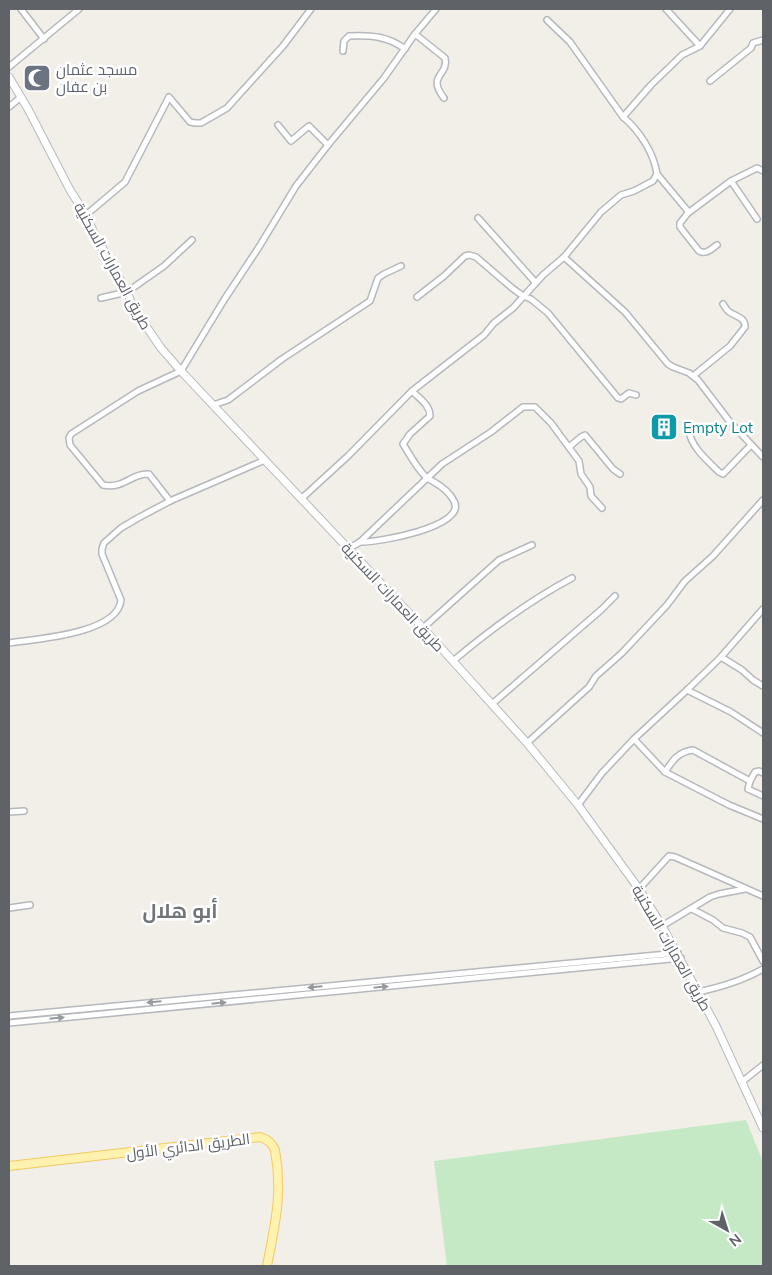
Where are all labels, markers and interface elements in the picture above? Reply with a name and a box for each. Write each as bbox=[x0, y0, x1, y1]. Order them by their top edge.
place label: مسجد عثمان بن عفان bbox=[56, 60, 137, 97]
mosque icon: مسجد عثمان بن عفان bbox=[22, 63, 52, 93]
street label: طريق العمارات السكنية bbox=[69, 199, 156, 333]
building icon: Empty Lot bbox=[649, 412, 679, 442]
place label: Empty Lot bbox=[683, 418, 753, 437]
street label: طريق العمارات السكنية bbox=[337, 538, 449, 656]
street label: طريق العمارات السكنية bbox=[627, 881, 716, 1015]
district label: أبو هلال bbox=[143, 897, 217, 923]
one-way arrow bbox=[307, 983, 323, 991]
one-way arrow bbox=[373, 983, 389, 991]
one-way arrow bbox=[145, 998, 161, 1006]
one-way arrow bbox=[211, 998, 227, 1006]
one-way arrow bbox=[50, 1014, 66, 1022]
street label: الطريق الدائري الأول bbox=[125, 1129, 251, 1166]
north arrow bbox=[702, 1205, 752, 1255]
text: N bbox=[725, 1230, 745, 1250]

